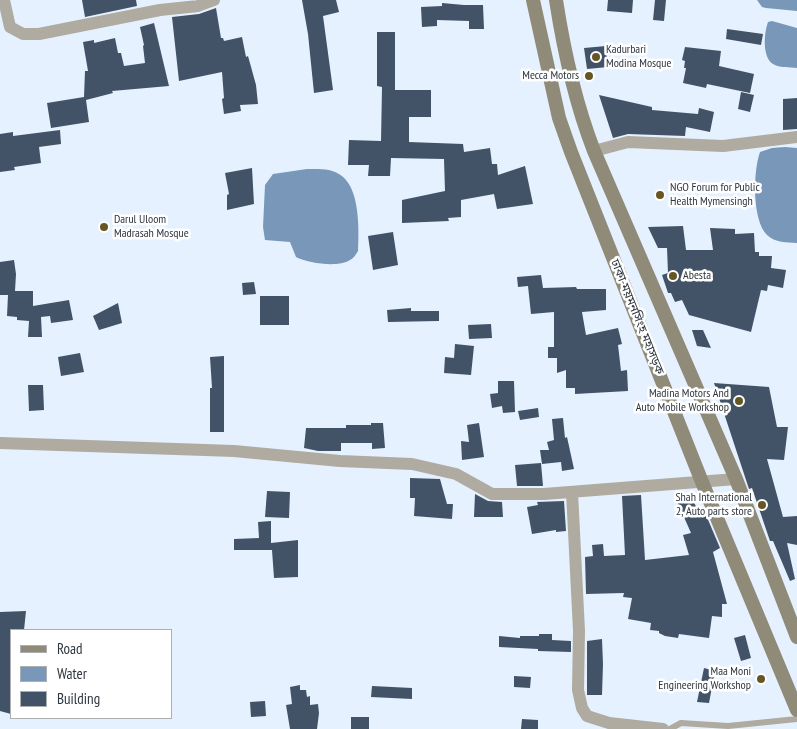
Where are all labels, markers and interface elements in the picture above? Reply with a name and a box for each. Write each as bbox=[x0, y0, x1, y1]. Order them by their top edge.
place label: Kadurbari Modina Mosque bbox=[606, 43, 671, 71]
marker: Kadurbari Modina Mosque bbox=[590, 51, 602, 63]
place label: Mecca Motors bbox=[522, 69, 579, 83]
marker: Mecca Motors bbox=[583, 70, 595, 82]
place label: NGO Forum for Public Health Mymensingh bbox=[670, 181, 760, 209]
marker: NGO Forum for Public Health Mymensingh bbox=[654, 189, 666, 201]
place label: Darul Uloom Madrasah Mosque bbox=[114, 213, 189, 241]
marker: Darul Uloom Madrasah Mosque bbox=[98, 221, 110, 233]
street label: ঢাকা-ময়মনসিংহ মহাসড়ক bbox=[607, 257, 667, 377]
place label: Abesta bbox=[683, 269, 711, 283]
marker: Abesta bbox=[667, 270, 679, 282]
place label: Madina Motors And Auto Mobile Workshop bbox=[636, 387, 729, 415]
marker: Madina Motors And Auto Mobile Workshop bbox=[733, 395, 745, 407]
place label: Shah International 2, Auto parts store bbox=[675, 491, 752, 519]
marker: Shah International 2, Auto parts store bbox=[756, 499, 768, 511]
legend bbox=[10, 629, 172, 719]
text: Road bbox=[57, 639, 83, 658]
text: Water bbox=[57, 664, 87, 683]
place label: Maa Moni Engineering Workshop bbox=[658, 665, 751, 693]
marker: Maa Moni Engineering Workshop bbox=[755, 673, 767, 685]
text: Building bbox=[57, 689, 100, 708]

